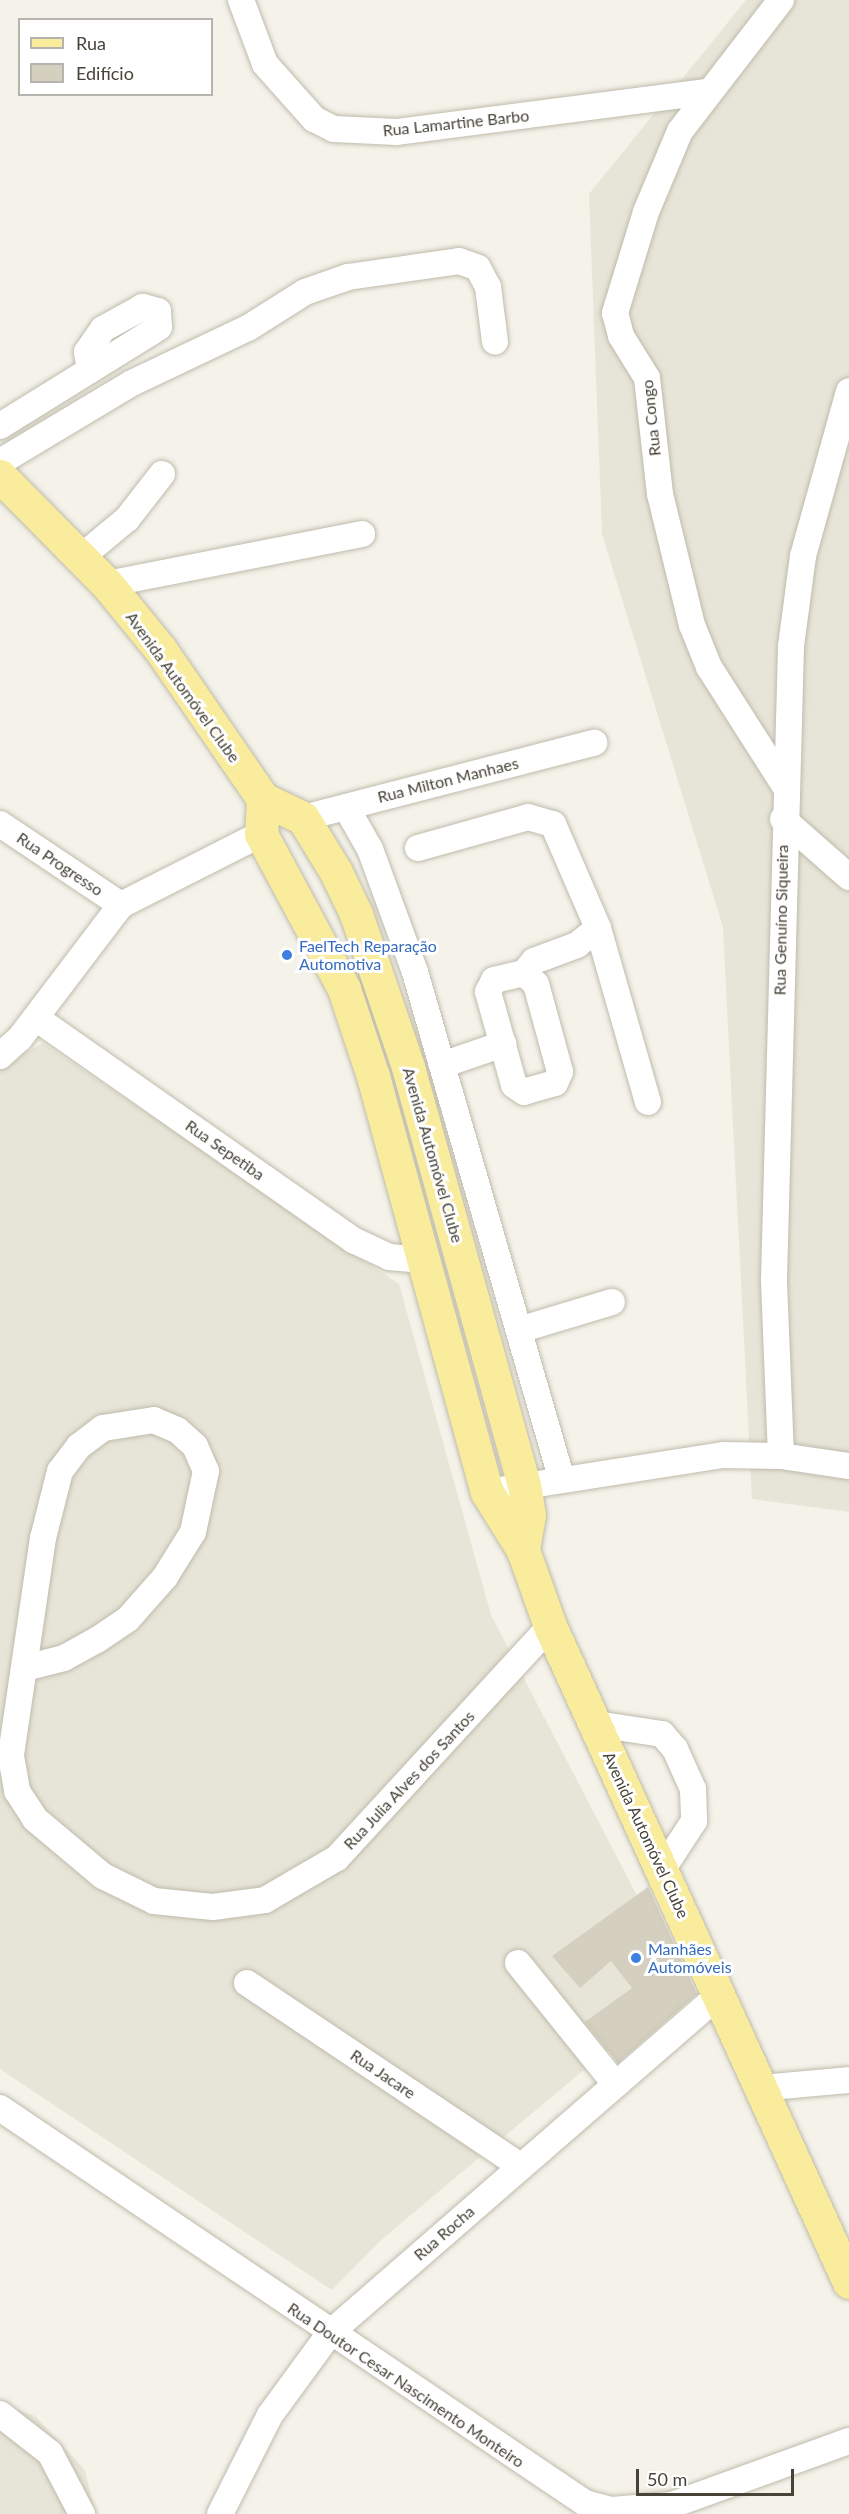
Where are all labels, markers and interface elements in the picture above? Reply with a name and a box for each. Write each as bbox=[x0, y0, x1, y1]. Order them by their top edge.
legend bbox=[18, 18, 213, 96]
text: Rua bbox=[76, 32, 106, 54]
text: Edifício bbox=[76, 62, 134, 84]
street label: Rua Lamartine Barbo bbox=[382, 106, 530, 140]
street label: Rua Congo bbox=[637, 379, 665, 457]
street label: Avenida Automóvel Clube bbox=[122, 608, 244, 766]
street label: Rua Milton Manhaes bbox=[376, 753, 520, 807]
street label: Rua Progresso bbox=[13, 828, 107, 900]
street label: Rua Genuíno Siqueira bbox=[770, 844, 792, 996]
place label: FaelTech Reparação Automotiva bbox=[299, 936, 437, 974]
marker: FaelTech Reparação Automotiva bbox=[280, 948, 294, 962]
street label: Avenida Automóvel Clube bbox=[399, 1065, 467, 1245]
street label: Rua Sepetiba bbox=[182, 1116, 268, 1184]
street label: Rua Julia Alves dos Santos bbox=[339, 1706, 479, 1854]
street label: Avenida Automóvel Clube bbox=[599, 1749, 693, 1921]
place label: Manhães Automóveis bbox=[648, 1939, 732, 1977]
marker: Manhães Automóveis bbox=[629, 1951, 643, 1965]
street label: Rua Jacare bbox=[347, 2045, 419, 2103]
street label: Rua Rocha bbox=[410, 2202, 478, 2264]
street label: Rua Doutor Cesar Nascimento Monteiro bbox=[284, 2298, 528, 2472]
scale bar bbox=[639, 2457, 796, 2495]
text: 50 m bbox=[647, 2468, 687, 2490]

